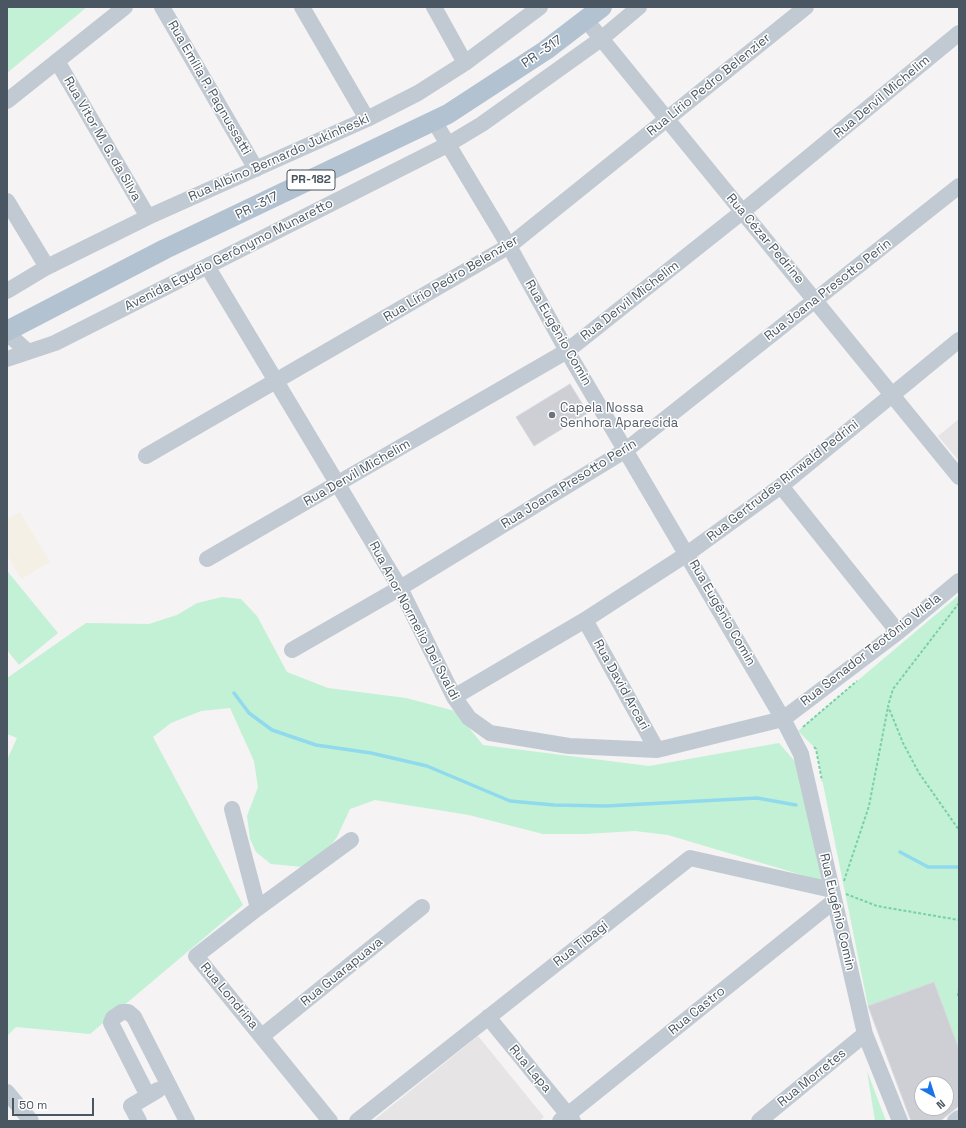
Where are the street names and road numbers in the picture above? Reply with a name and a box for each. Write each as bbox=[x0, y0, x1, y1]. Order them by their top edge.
street label: Rua Emília P. Pagnussatti bbox=[164, 18, 254, 158]
street label: Rua Lírio Pedro Belenzier bbox=[644, 30, 774, 140]
street label: PR -317 bbox=[519, 33, 565, 71]
street label: Rua Dervil Michelim bbox=[831, 52, 933, 142]
street label: Rua Vitor M. G. da Silva bbox=[60, 74, 144, 204]
street label: Rua Albino Bernardo Jukinheski bbox=[186, 111, 372, 205]
road number: PR-182 bbox=[287, 170, 335, 190]
street label: PR -317 bbox=[233, 189, 281, 223]
street label: Rua Cézar Pedrine bbox=[723, 191, 807, 287]
street label: Avenida Egydio Gerônymo Munaretto bbox=[122, 195, 336, 315]
street label: Rua Lírio Pedro Belenzier bbox=[381, 233, 521, 325]
street label: Rua Joana Presotto Perin bbox=[761, 236, 895, 344]
street label: Rua Dervil Michelim bbox=[578, 258, 682, 344]
street label: Rua Eugênio Comin bbox=[521, 277, 595, 389]
street label: Rua Gertrudes Rinwald Pedrini bbox=[704, 417, 862, 545]
street label: Rua Dervil Michelim bbox=[301, 436, 413, 510]
street label: Rua Joana Presotto Perin bbox=[498, 436, 640, 532]
street label: Rua Anor Normelio Dei Svaldi bbox=[365, 539, 463, 703]
street label: Rua Eugênio Comin bbox=[685, 557, 759, 669]
street label: Rua Senador Teotônio Vilela bbox=[798, 590, 944, 710]
street label: Rua David Arcari bbox=[590, 637, 652, 733]
street label: Rua Eugênio Comin bbox=[816, 852, 858, 972]
street label: Rua Tibagi bbox=[551, 918, 611, 970]
street label: Rua Guarapuava bbox=[298, 934, 386, 1010]
street label: Rua Londrina bbox=[197, 960, 261, 1032]
street label: Rua Castro bbox=[666, 984, 728, 1038]
street label: Rua Lapa bbox=[506, 1042, 554, 1096]
street label: Rua Morretes bbox=[775, 1046, 849, 1110]

